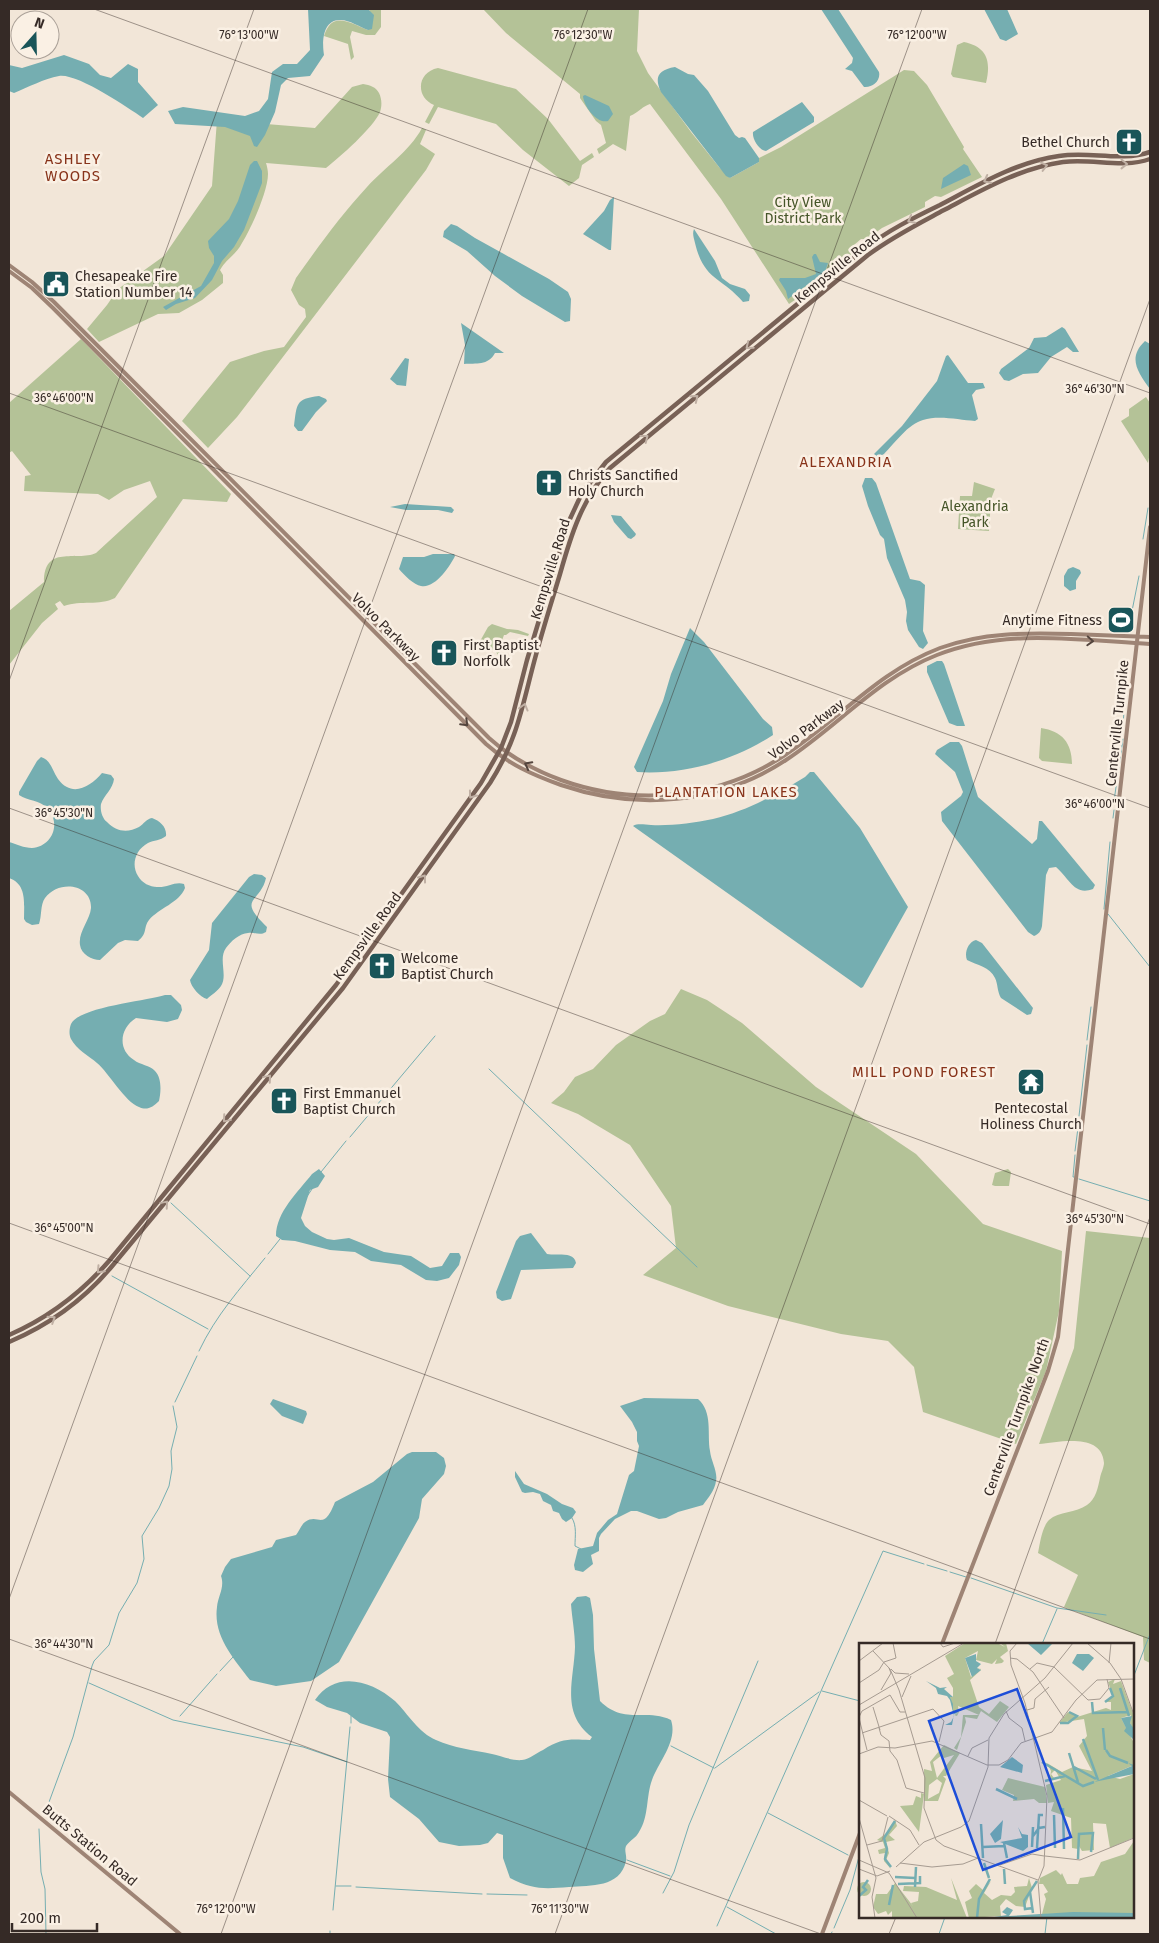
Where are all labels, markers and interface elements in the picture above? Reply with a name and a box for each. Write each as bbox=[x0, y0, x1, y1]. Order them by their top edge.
north arrow bbox=[10, 10, 60, 60]
text: N bbox=[32, 14, 47, 33]
text: 76°13'00"W bbox=[219, 28, 279, 42]
text: 76°12'30"W bbox=[554, 28, 612, 42]
text: 76°12'00"W bbox=[887, 28, 947, 42]
church icon: Bethel Church bbox=[1114, 127, 1144, 157]
place label: Bethel Church bbox=[1021, 134, 1110, 151]
district label: ASHLEY WOODS bbox=[45, 150, 101, 185]
one-way arrow bbox=[1120, 159, 1128, 169]
one-way arrow bbox=[1040, 161, 1049, 172]
one-way arrow bbox=[983, 174, 992, 184]
park label: City View District Park bbox=[765, 194, 842, 227]
one-way arrow bbox=[907, 214, 916, 224]
street label: Kempsville Road bbox=[791, 228, 883, 307]
place label: Chesapeake Fire Station Number 14 bbox=[75, 268, 193, 301]
public building icon: Chesapeake Fire Station Number 14 bbox=[41, 269, 71, 299]
one-way arrow bbox=[746, 340, 755, 348]
text: 36°46'30"N bbox=[1065, 382, 1125, 396]
text: 36°46'00"N bbox=[34, 391, 94, 405]
one-way arrow bbox=[689, 396, 698, 404]
one-way arrow bbox=[639, 435, 648, 444]
district label: ALEXANDRIA bbox=[800, 453, 892, 471]
place label: Christs Sanctified Holy Church bbox=[568, 467, 678, 500]
church icon: Christs Sanctified Holy Church bbox=[534, 468, 564, 498]
park label: Alexandria Park bbox=[941, 498, 1009, 531]
street label: Kempsville Road bbox=[527, 517, 574, 622]
street label: Volvo Parkway bbox=[348, 590, 424, 665]
sports icon: Anytime Fitness bbox=[1106, 605, 1136, 635]
place label: Anytime Fitness bbox=[1002, 612, 1102, 629]
one-way arrow bbox=[1086, 635, 1094, 646]
place label: First Baptist Norfolk bbox=[463, 637, 540, 670]
church icon: First Baptist Norfolk bbox=[429, 638, 459, 668]
street label: Centerville Turnpike bbox=[1102, 659, 1133, 787]
street label: Volvo Parkway bbox=[765, 695, 847, 763]
one-way arrow bbox=[518, 704, 528, 712]
one-way arrow bbox=[459, 717, 468, 726]
one-way arrow bbox=[524, 761, 533, 771]
district label: PLANTATION LAKES bbox=[654, 783, 798, 801]
one-way arrow bbox=[469, 790, 478, 799]
text: 36°46'00"N bbox=[1065, 797, 1125, 811]
text: 36°45'30"N bbox=[35, 806, 93, 820]
one-way arrow bbox=[417, 874, 426, 883]
street label: Kempsville Road bbox=[330, 889, 405, 984]
place label: Welcome Baptist Church bbox=[401, 950, 494, 983]
church icon: Welcome Baptist Church bbox=[367, 951, 397, 981]
district label: MILL POND FOREST bbox=[852, 1063, 996, 1081]
temple icon: Pentecostal Holiness Church bbox=[1016, 1067, 1046, 1097]
one-way arrow bbox=[263, 1075, 272, 1084]
place label: First Emmanuel Baptist Church bbox=[303, 1085, 401, 1118]
church icon: First Emmanuel Baptist Church bbox=[269, 1086, 299, 1116]
place label: Pentecostal Holiness Church bbox=[980, 1100, 1082, 1133]
one-way arrow bbox=[223, 1113, 232, 1122]
one-way arrow bbox=[159, 1200, 168, 1209]
text: 36°45'30"N bbox=[1066, 1212, 1124, 1226]
text: 36°45'00"N bbox=[34, 1221, 94, 1235]
one-way arrow bbox=[97, 1265, 106, 1274]
one-way arrow bbox=[46, 1316, 55, 1326]
street label: Centerville Turnpike North bbox=[980, 1336, 1053, 1499]
text: 36°44'30"N bbox=[35, 1637, 93, 1651]
inset map bbox=[859, 1643, 1134, 1918]
street label: Butts Station Road bbox=[39, 1801, 141, 1890]
scale bar bbox=[12, 1900, 98, 1932]
text: 76°12'00"W bbox=[196, 1902, 256, 1916]
text: 76°11'30"W bbox=[531, 1902, 589, 1916]
text: 200 m bbox=[20, 1909, 61, 1927]

